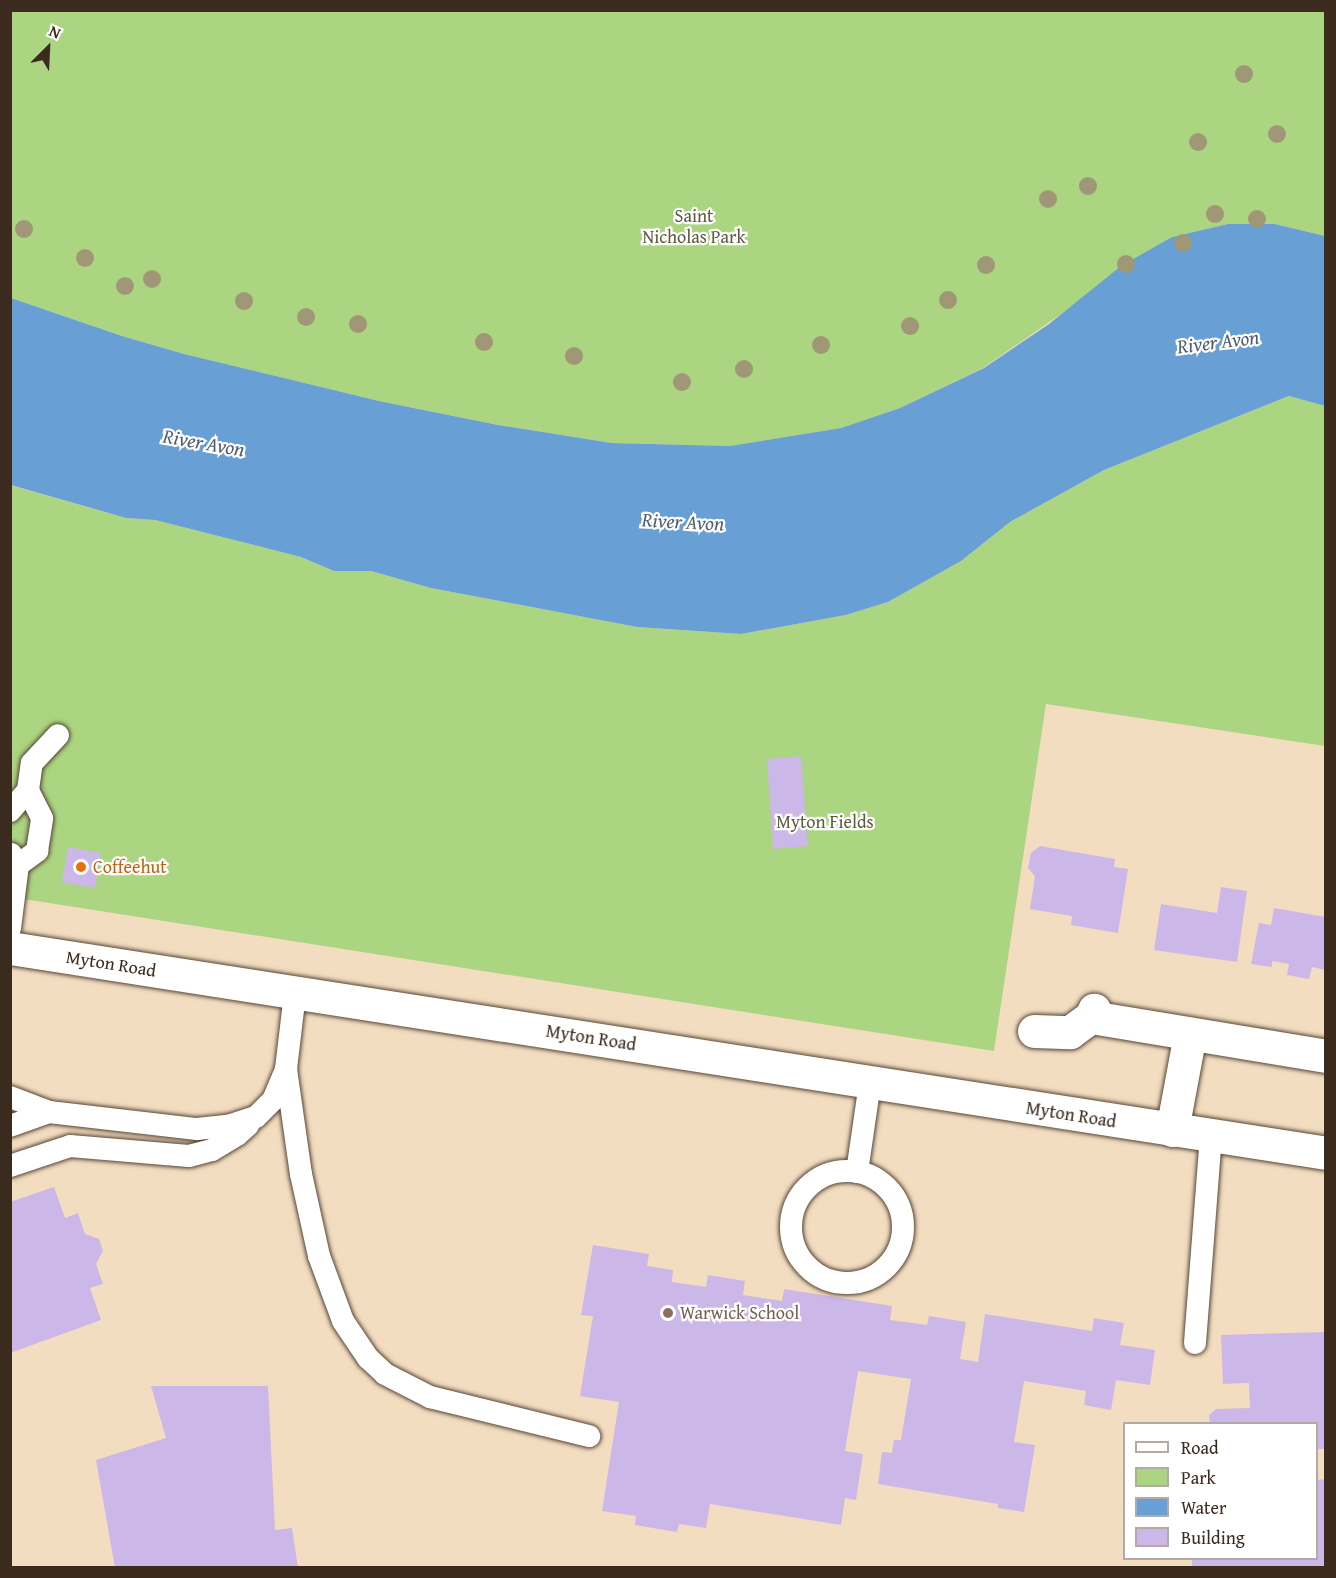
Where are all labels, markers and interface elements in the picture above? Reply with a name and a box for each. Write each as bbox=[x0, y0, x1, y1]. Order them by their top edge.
north arrow bbox=[18, 18, 78, 78]
text: N bbox=[46, 18, 65, 45]
park label: Saint Nicholas Park bbox=[642, 206, 746, 248]
water label: River Avon bbox=[1176, 324, 1260, 358]
water label: River Avon bbox=[161, 423, 247, 461]
water label: River Avon bbox=[641, 507, 725, 535]
park label: Myton Fields bbox=[776, 811, 874, 833]
place label: Coffeehut bbox=[93, 856, 167, 878]
marker: Coffeehut bbox=[74, 860, 88, 874]
street label: Myton Road bbox=[64, 946, 158, 982]
street label: Myton Road bbox=[544, 1020, 638, 1056]
street label: Myton Road bbox=[1024, 1097, 1118, 1133]
place label: Warwick School bbox=[680, 1302, 799, 1324]
marker: Warwick School bbox=[661, 1306, 675, 1320]
legend bbox=[1123, 1422, 1318, 1560]
text: Road bbox=[1181, 1434, 1219, 1461]
text: Park bbox=[1181, 1464, 1216, 1491]
text: Water bbox=[1181, 1494, 1226, 1521]
text: Building bbox=[1181, 1524, 1245, 1551]

